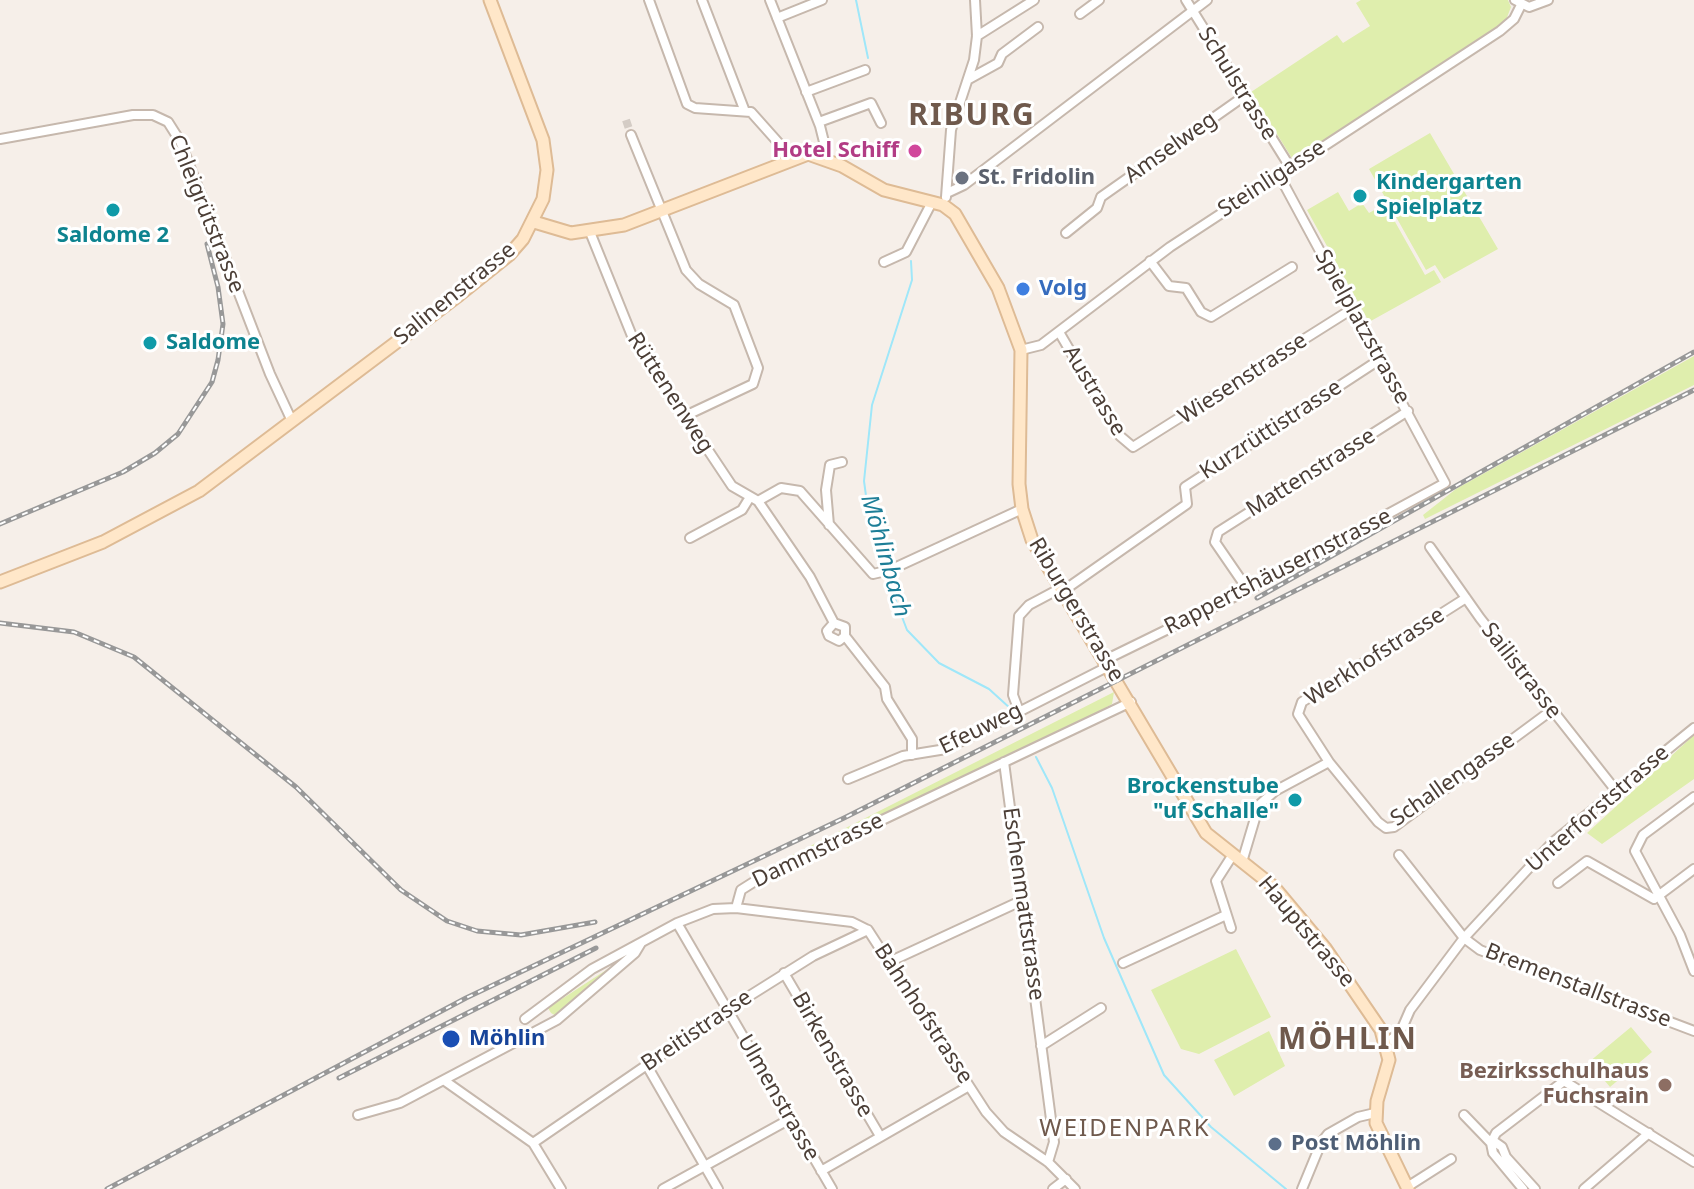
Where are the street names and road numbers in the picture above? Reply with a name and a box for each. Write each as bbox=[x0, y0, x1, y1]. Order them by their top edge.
street label: Schulstrasse bbox=[1192, 23, 1282, 145]
street label: Amselweg bbox=[1120, 107, 1222, 189]
street label: Chleigrütstrasse bbox=[162, 131, 250, 297]
street label: Steinligasse bbox=[1213, 135, 1331, 223]
street label: Salinenstrasse bbox=[389, 237, 521, 351]
street label: Spielplatzstrasse bbox=[1309, 245, 1415, 409]
street label: Rüttenenweg bbox=[621, 328, 719, 458]
street label: Wiesenstrasse bbox=[1174, 328, 1312, 430]
street label: Austrasse bbox=[1057, 341, 1131, 441]
street label: Kurzrüttistrasse bbox=[1195, 374, 1347, 486]
street label: Mattenstrasse bbox=[1242, 423, 1380, 523]
street label: Rappertshäusernstrasse bbox=[1160, 503, 1396, 641]
street label: Riburgerstrasse bbox=[1023, 533, 1129, 687]
street label: Werkhofstrasse bbox=[1300, 602, 1450, 712]
street label: Sailistrasse bbox=[1475, 618, 1567, 724]
street label: Efeuweg bbox=[935, 698, 1027, 760]
street label: Schallengasse bbox=[1386, 728, 1520, 832]
street label: Unterforststrasse bbox=[1521, 740, 1675, 878]
street label: Eschenmattstrasse bbox=[996, 806, 1050, 1002]
street label: Dammstrasse bbox=[748, 808, 888, 894]
street label: Hauptstrasse bbox=[1252, 871, 1360, 993]
street label: Bremenstallstrasse bbox=[1481, 938, 1675, 1034]
street label: Bahnhofstrasse bbox=[868, 939, 978, 1089]
street label: Breitistrasse bbox=[637, 984, 757, 1078]
street label: Birkenstrasse bbox=[786, 988, 878, 1122]
street label: Ulmenstrasse bbox=[731, 1030, 825, 1166]

